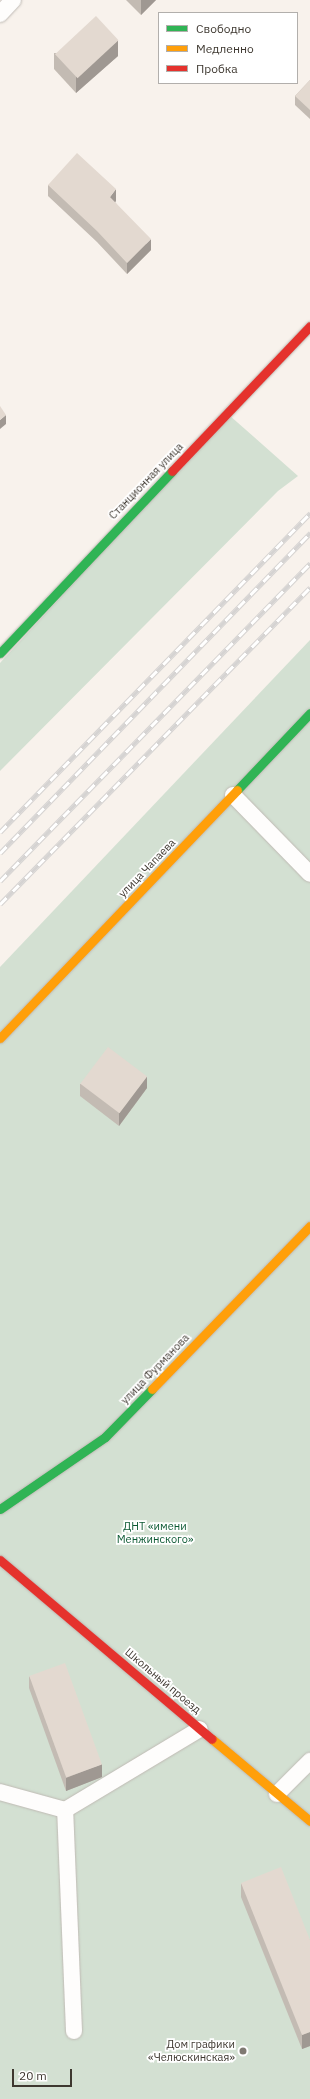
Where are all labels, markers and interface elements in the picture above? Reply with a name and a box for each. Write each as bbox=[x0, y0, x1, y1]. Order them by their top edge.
legend bbox=[158, 12, 298, 84]
text: Свободно bbox=[196, 21, 251, 36]
text: Медленно bbox=[196, 41, 254, 56]
text: Пробка bbox=[196, 61, 238, 76]
street label: Станционная улица bbox=[106, 440, 186, 522]
street label: улица Чапаева bbox=[116, 836, 178, 900]
street label: улица Фурманова bbox=[118, 1331, 192, 1407]
park label: ДНТ «имени Менжинского» bbox=[117, 1520, 193, 1546]
street label: Школьный проезд bbox=[122, 1645, 204, 1717]
place label: Дом графики «Челюскинская» bbox=[148, 2038, 235, 2064]
marker: Дом графики «Челюскинская» bbox=[238, 2046, 248, 2056]
scale bar bbox=[14, 2061, 74, 2087]
text: 20 m bbox=[19, 2068, 47, 2083]

